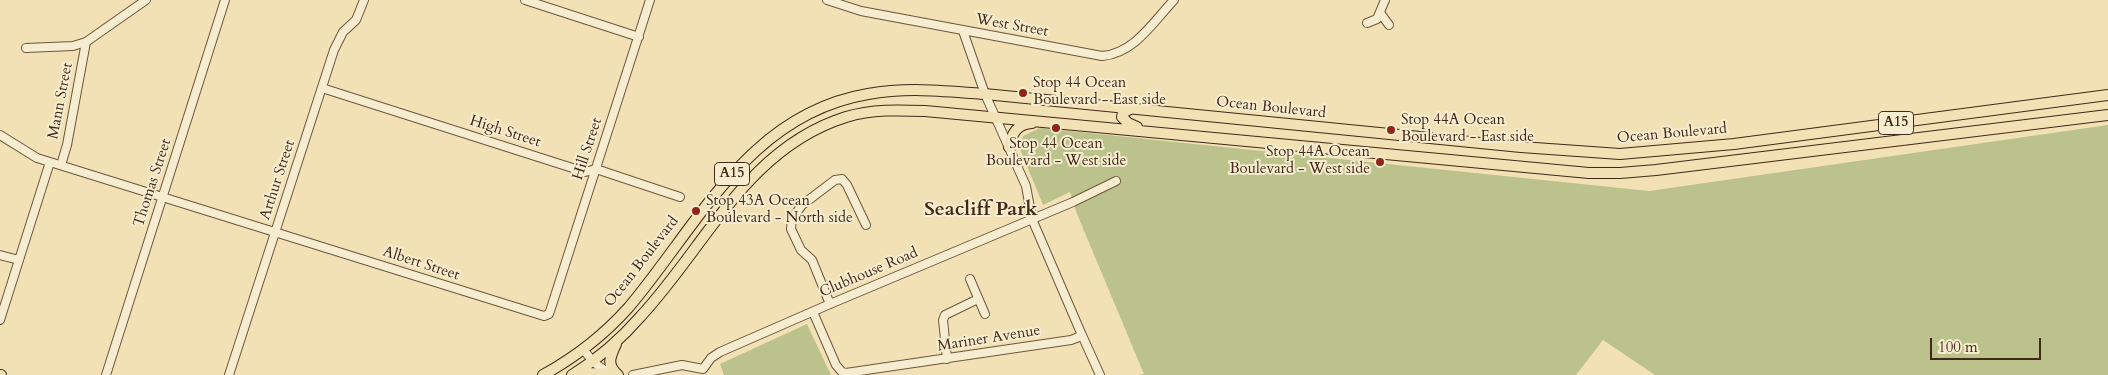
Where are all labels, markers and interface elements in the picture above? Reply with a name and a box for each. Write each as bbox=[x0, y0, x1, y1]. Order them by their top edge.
street label: West Street bbox=[974, 11, 1050, 41]
street label: Mann Street bbox=[45, 61, 77, 141]
place label: Stop 44 Ocean Boulevard - East side bbox=[1033, 75, 1166, 110]
marker: Stop 44 Ocean Boulevard - East side bbox=[1017, 87, 1029, 99]
street label: Ocean Boulevard bbox=[1215, 93, 1327, 123]
street label: High Street bbox=[467, 112, 543, 152]
place label: Stop 44A Ocean Boulevard - East side bbox=[1401, 112, 1534, 147]
road number: A15 bbox=[1878, 112, 1914, 134]
street label: Hill Street bbox=[569, 116, 607, 182]
street label: Ocean Boulevard bbox=[1616, 120, 1728, 148]
marker: Stop 44 Ocean Boulevard - West side bbox=[1050, 122, 1062, 134]
marker: Stop 44A Ocean Boulevard - East side bbox=[1385, 124, 1397, 136]
place label: Stop 44 Ocean Boulevard - West side bbox=[986, 136, 1126, 171]
street label: Thomas Street bbox=[130, 137, 176, 229]
street label: Arthur Street bbox=[257, 138, 299, 222]
place label: Stop 44A Ocean Boulevard - West side bbox=[1229, 144, 1370, 179]
marker: Stop 44A Ocean Boulevard - West side bbox=[1374, 156, 1386, 168]
road number: A15 bbox=[714, 162, 750, 185]
place label: Stop 43A Ocean Boulevard - North side bbox=[706, 193, 853, 228]
district label: Seacliff Park bbox=[924, 198, 1038, 222]
marker: Stop 43A Ocean Boulevard - North side bbox=[690, 205, 702, 217]
street label: Ocean Boulevard bbox=[601, 213, 683, 311]
street label: Albert Street bbox=[380, 243, 462, 285]
street label: Clubhouse Road bbox=[817, 244, 921, 302]
street label: Mariner Avenue bbox=[936, 322, 1042, 356]
scale bar bbox=[1933, 328, 2044, 360]
text: 100 m bbox=[1938, 337, 1978, 357]

